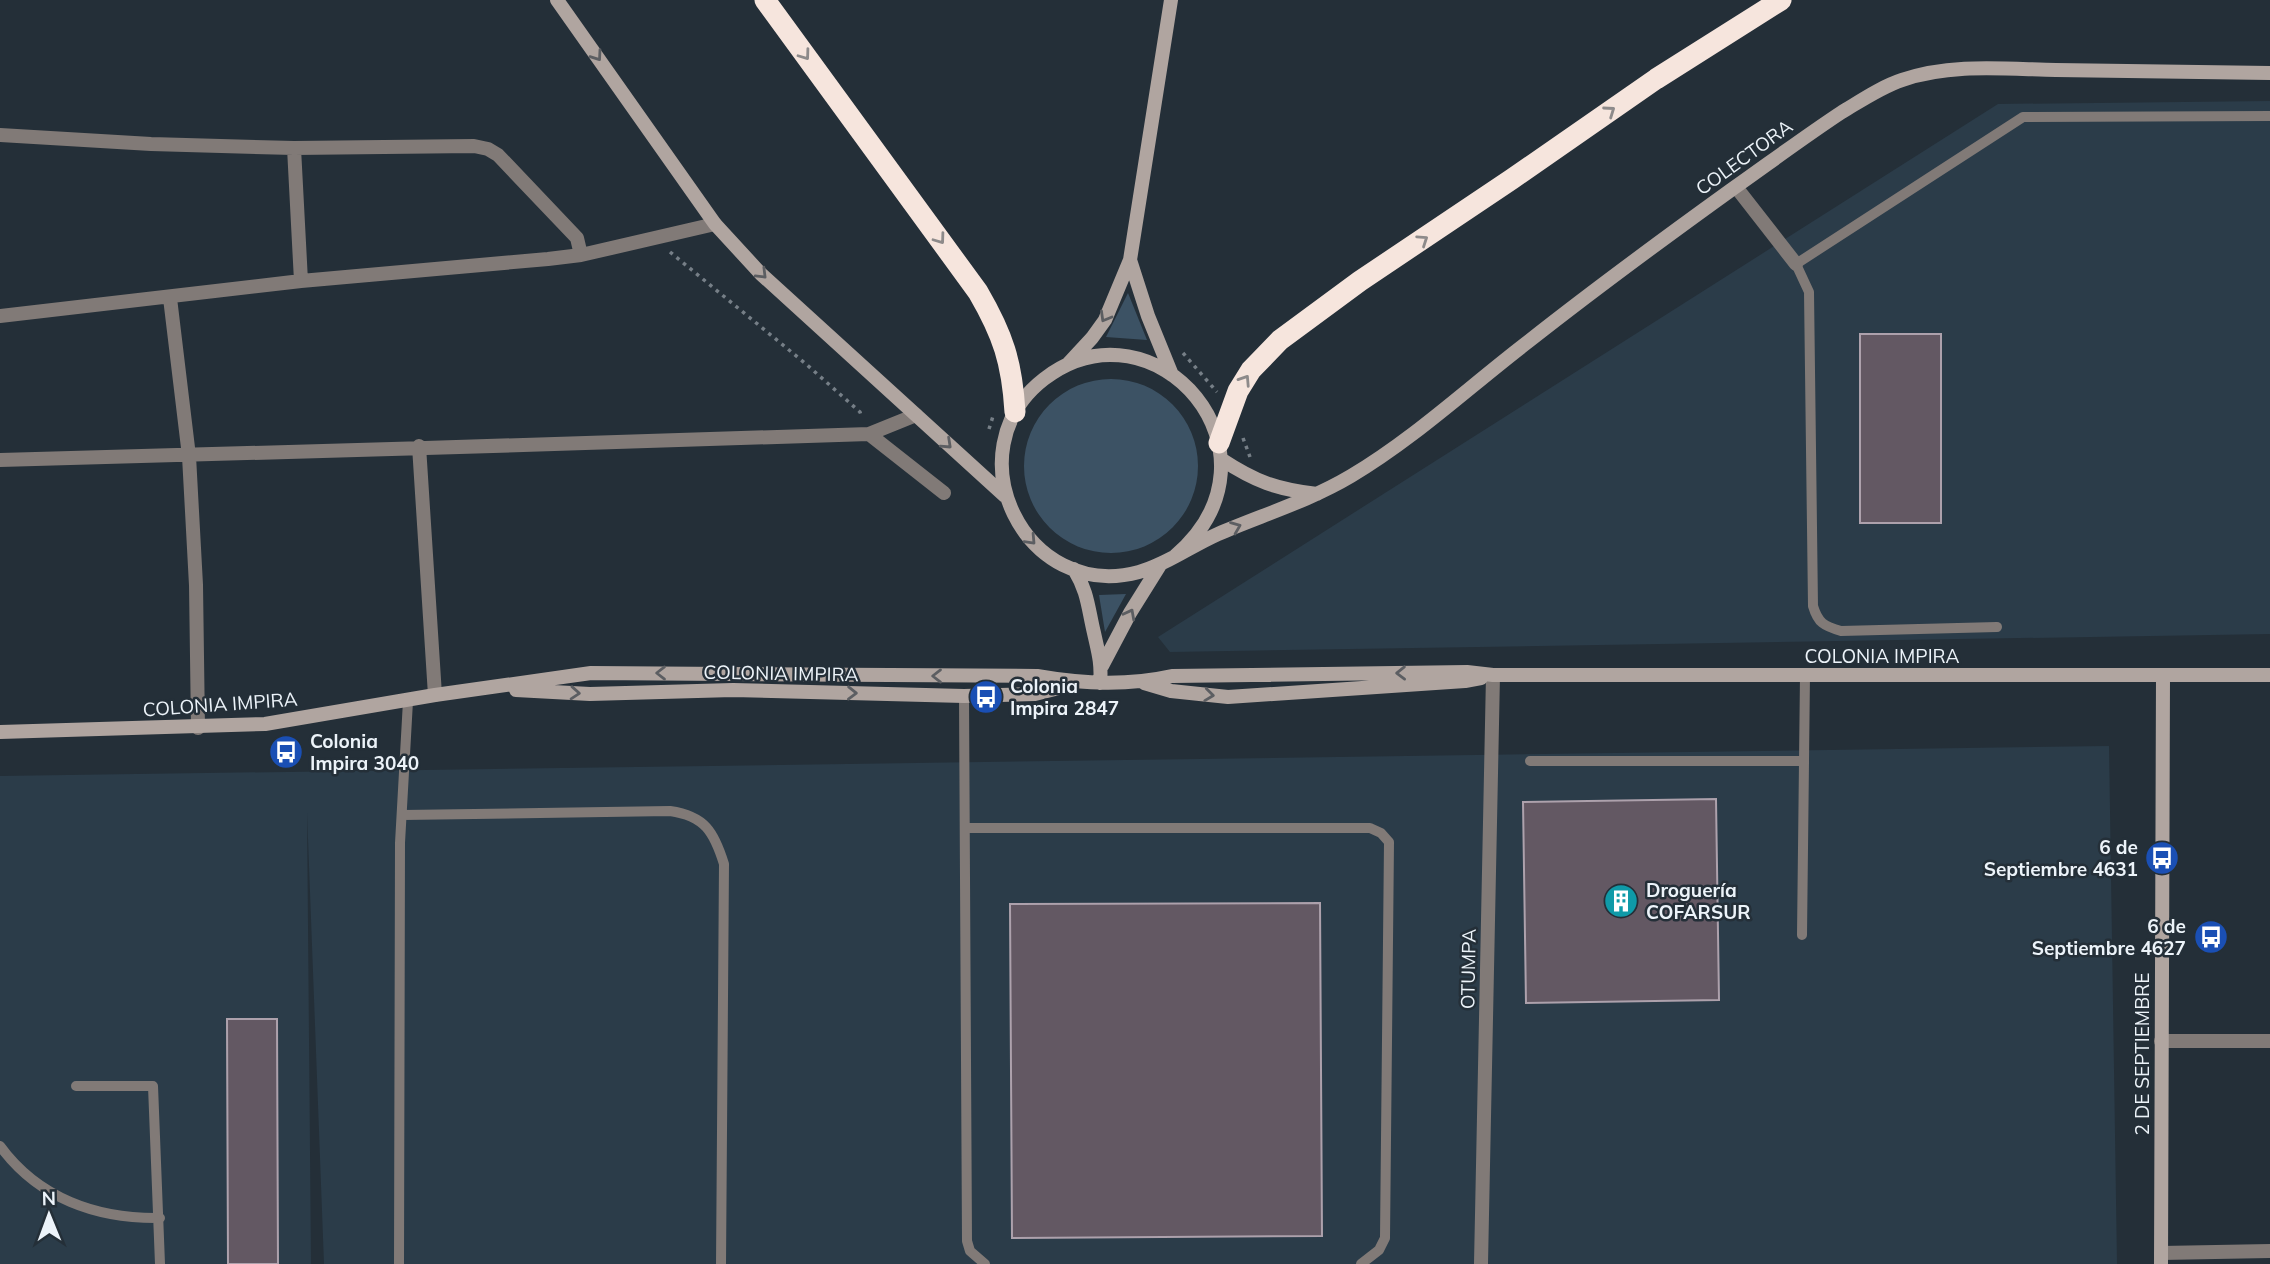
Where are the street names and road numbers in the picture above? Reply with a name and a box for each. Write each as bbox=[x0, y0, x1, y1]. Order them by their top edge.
street label: COLECTORA bbox=[1691, 114, 1797, 200]
street label: COLONIA IMPIRA bbox=[1804, 644, 1960, 668]
street label: COLONIA IMPIRA bbox=[703, 660, 859, 686]
street label: COLONIA IMPIRA bbox=[142, 687, 298, 721]
street label: OTUMPA bbox=[1455, 929, 1481, 1009]
street label: 2 DE SEPTIEMBRE bbox=[2130, 973, 2154, 1135]

